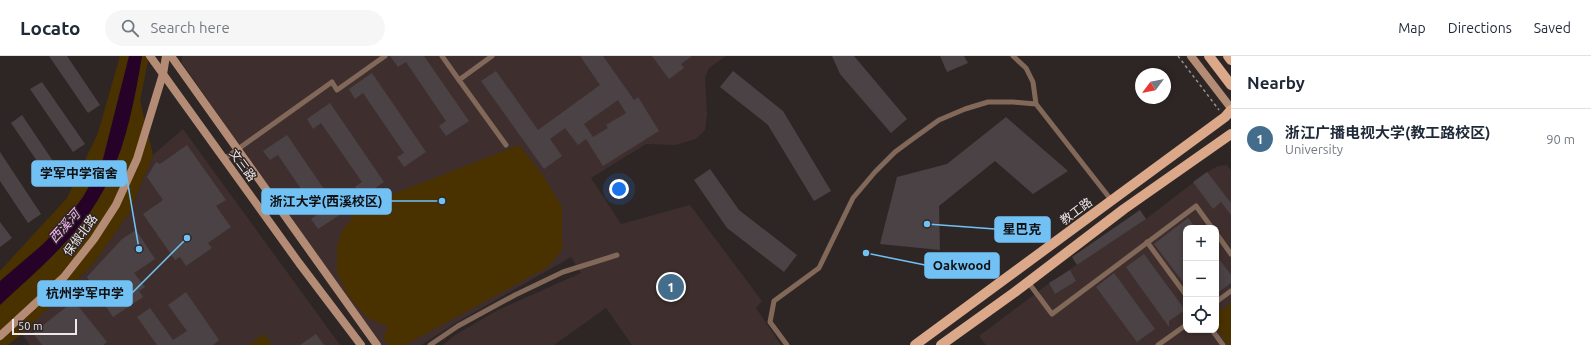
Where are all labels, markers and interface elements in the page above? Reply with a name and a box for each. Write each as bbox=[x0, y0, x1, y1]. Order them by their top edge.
search box bbox=[105, 10, 385, 46]
text: Locato bbox=[20, 17, 81, 39]
icon: search bbox=[119, 17, 141, 39]
text: Search here bbox=[151, 19, 230, 36]
text: Map bbox=[1398, 20, 1426, 36]
text: Directions bbox=[1448, 20, 1512, 36]
text: Saved bbox=[1534, 20, 1571, 36]
north arrow bbox=[1135, 68, 1171, 104]
text: Nearby bbox=[1247, 73, 1305, 92]
text: 浙江广播电视大学(教工路校区) bbox=[1285, 124, 1490, 141]
text: 1 bbox=[1256, 132, 1264, 146]
text: 90 m bbox=[1546, 132, 1575, 146]
text: University bbox=[1285, 142, 1343, 156]
street label: 文三路 bbox=[227, 147, 259, 183]
callout: 学军中学宿舍 bbox=[32, 161, 126, 186]
text: 学军中学宿舍 bbox=[40, 166, 118, 180]
your location bbox=[609, 179, 629, 199]
callout: 浙江大学(西溪校区) bbox=[262, 189, 391, 214]
text: 浙江大学(西溪校区) bbox=[270, 194, 383, 209]
street label: 教工路 bbox=[1058, 195, 1094, 227]
water label: 西溪河 bbox=[46, 205, 84, 245]
street label: 保俶北路 bbox=[61, 212, 99, 258]
callout: 星巴克 bbox=[995, 217, 1050, 242]
text: 星巴克 bbox=[1002, 222, 1042, 236]
map controls bbox=[1183, 225, 1219, 333]
button: + bbox=[1183, 225, 1219, 261]
callout: Oakwood bbox=[925, 253, 999, 278]
text: Oakwood bbox=[933, 258, 991, 272]
button: − bbox=[1183, 261, 1219, 297]
pin: 1 bbox=[658, 272, 684, 302]
callout: 杭州学军中学 bbox=[38, 281, 132, 306]
text: 杭州学军中学 bbox=[46, 286, 124, 300]
button: locate bbox=[1183, 297, 1219, 333]
scale bar bbox=[12, 317, 77, 336]
text: 50 m bbox=[18, 320, 42, 332]

